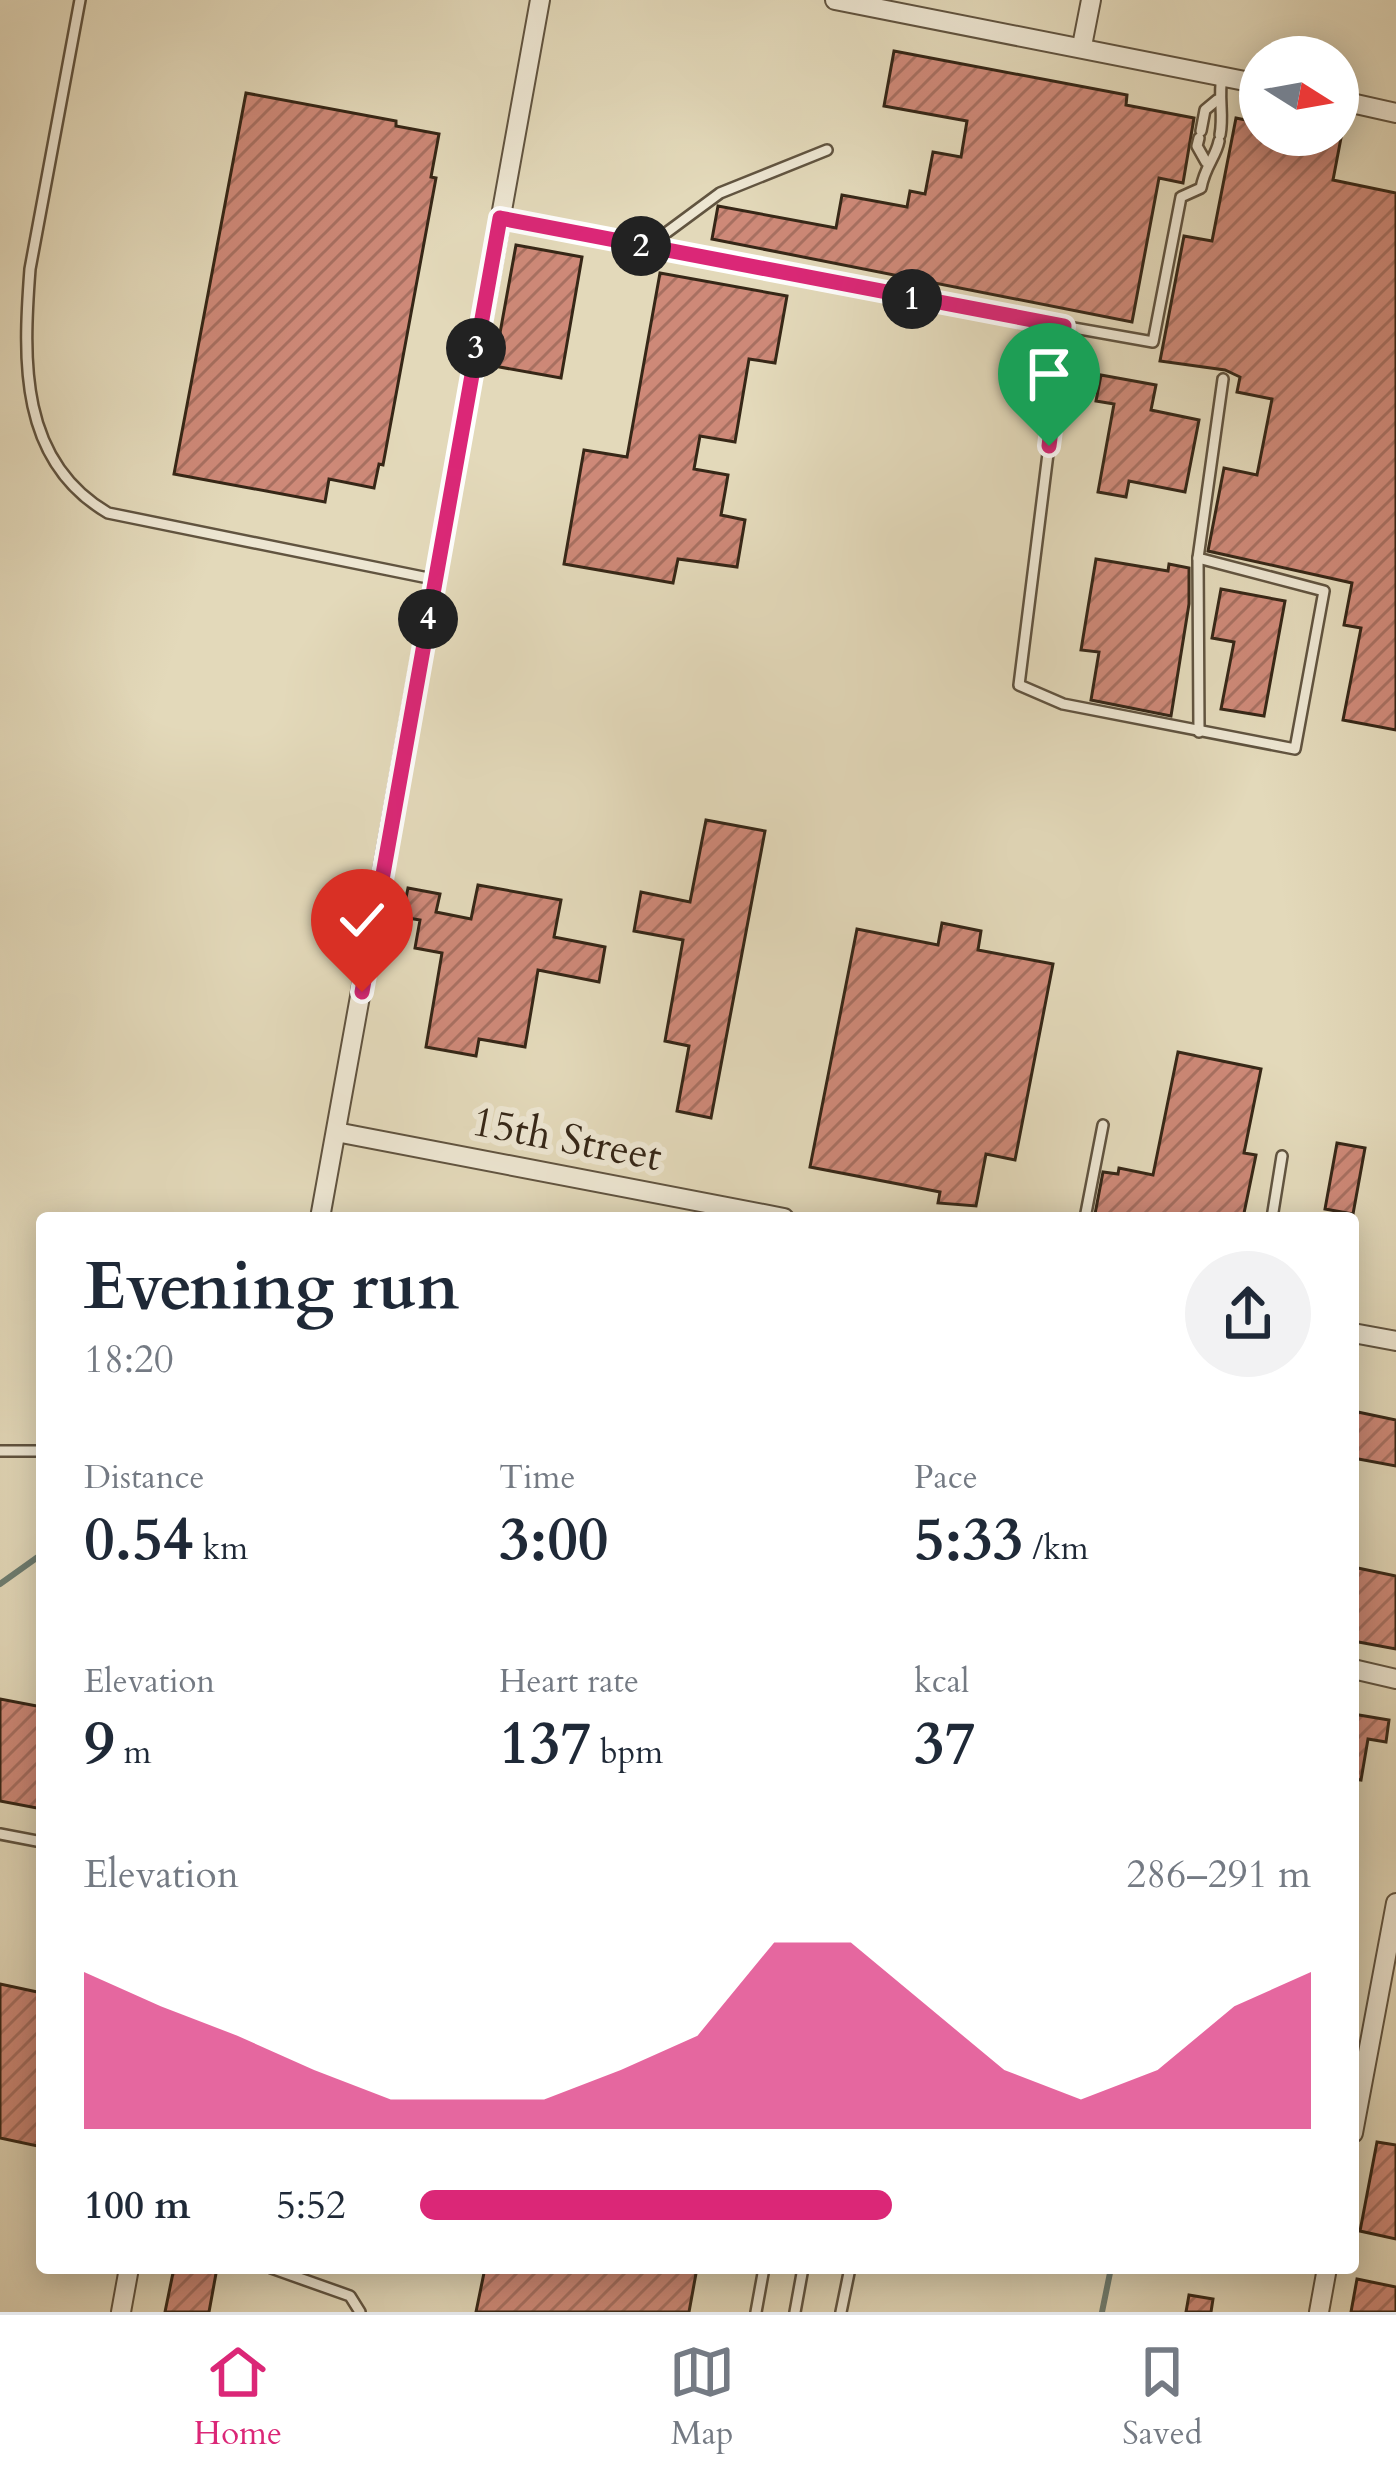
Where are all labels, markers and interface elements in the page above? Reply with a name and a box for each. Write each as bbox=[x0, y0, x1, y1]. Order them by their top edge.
north arrow bbox=[1239, 36, 1359, 156]
map controls bbox=[1239, 36, 1359, 156]
pin: 2 bbox=[611, 216, 671, 276]
text: 2 bbox=[633, 223, 649, 268]
pin: 1 bbox=[882, 269, 942, 329]
text: 1 bbox=[904, 276, 920, 321]
pin: 3 bbox=[446, 318, 506, 378]
pin bbox=[998, 323, 1100, 446]
text: 3 bbox=[468, 325, 484, 370]
icon: arrive bbox=[1016, 341, 1082, 407]
pin: 4 bbox=[398, 589, 458, 649]
text: 4 bbox=[420, 596, 436, 641]
pin bbox=[311, 869, 413, 992]
icon: check bbox=[329, 887, 395, 953]
street label: 15th Street bbox=[467, 1093, 667, 1185]
text: Evening run bbox=[84, 1243, 459, 1332]
button: share bbox=[1185, 1251, 1311, 1377]
text: 18:20 bbox=[84, 1333, 174, 1386]
text: Distance bbox=[84, 1455, 205, 1500]
text: Time bbox=[499, 1455, 575, 1500]
text: Pace bbox=[914, 1455, 978, 1500]
text: 0.54 bbox=[84, 1500, 194, 1581]
text: 3:00 bbox=[499, 1500, 609, 1581]
text: 5:33 bbox=[914, 1500, 1024, 1581]
text: km bbox=[194, 1526, 248, 1571]
text: /km bbox=[1024, 1526, 1089, 1571]
text: Elevation bbox=[84, 1659, 215, 1704]
text: Heart rate bbox=[499, 1659, 639, 1704]
text: kcal bbox=[914, 1659, 969, 1704]
text: 9 bbox=[84, 1704, 115, 1785]
text: 137 bbox=[499, 1704, 591, 1785]
text: 37 bbox=[914, 1704, 975, 1785]
text: m bbox=[115, 1730, 152, 1775]
text: bpm bbox=[591, 1730, 663, 1775]
text: Elevation bbox=[84, 1848, 239, 1901]
text: 286–291 m bbox=[1126, 1848, 1311, 1901]
text: 100 m bbox=[84, 2179, 190, 2232]
text: 5:52 bbox=[276, 2179, 346, 2232]
tab: Home bbox=[194, 2339, 282, 2456]
tab: Map bbox=[669, 2339, 735, 2456]
tab: Saved bbox=[1122, 2339, 1202, 2456]

